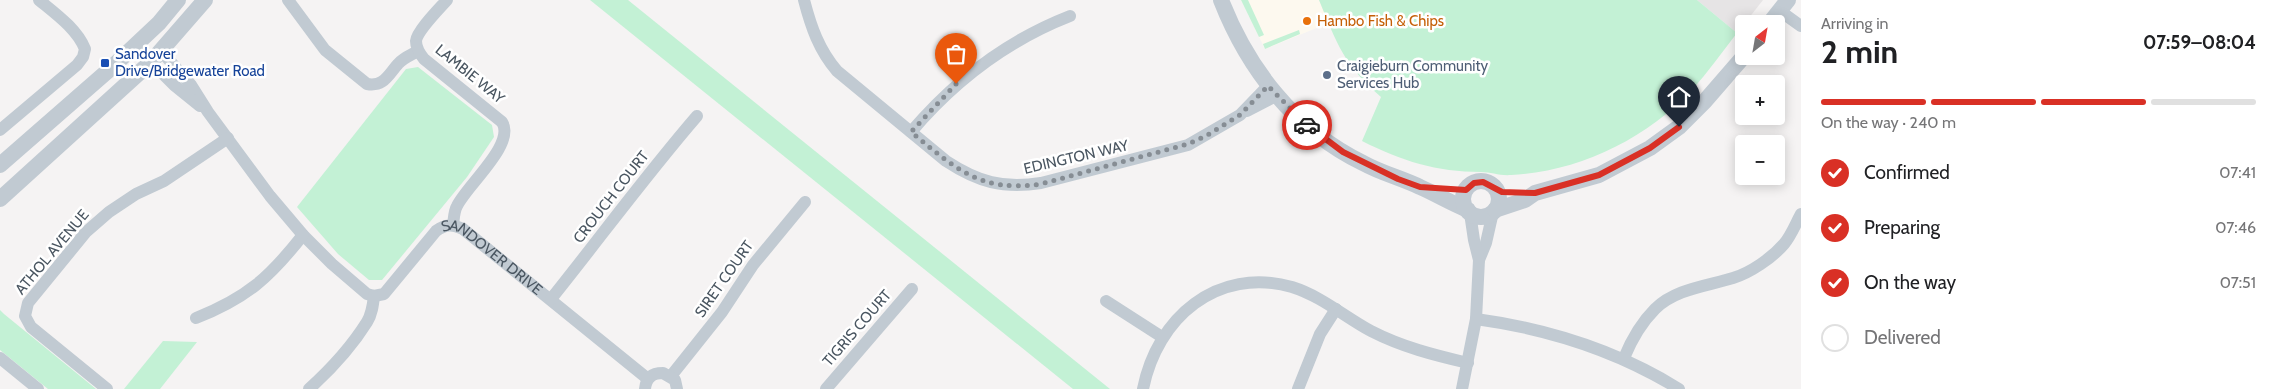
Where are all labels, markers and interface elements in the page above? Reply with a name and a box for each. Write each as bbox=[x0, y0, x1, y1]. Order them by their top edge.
place label: Hambo Fish & Chips bbox=[1317, 12, 1444, 30]
text: Arriving in bbox=[1821, 14, 1888, 33]
marker: Hambo Fish & Chips bbox=[1301, 15, 1313, 27]
north arrow bbox=[1735, 15, 1785, 65]
map controls bbox=[1735, 15, 1785, 185]
text: 07:59–08:04 bbox=[2143, 31, 2256, 54]
text: 2 min bbox=[1821, 32, 1898, 71]
pin bbox=[935, 33, 977, 84]
icon: bag bbox=[942, 40, 970, 68]
street label: LAMBIE WAY bbox=[432, 41, 509, 108]
place label: Sandover Drive/Bridgewater Road bbox=[115, 45, 265, 80]
marker: Sandover Drive/Bridgewater Road bbox=[99, 57, 111, 69]
place label: Craigieburn Community Services Hub bbox=[1337, 57, 1489, 92]
marker: Craigieburn Community Services Hub bbox=[1321, 69, 1333, 81]
button: + bbox=[1735, 75, 1785, 125]
pin bbox=[1658, 76, 1700, 127]
icon: home bbox=[1665, 83, 1693, 111]
courier bbox=[1282, 100, 1332, 150]
icon: car bbox=[1293, 111, 1321, 139]
text: On the way · 240 m bbox=[1821, 113, 1956, 132]
button: − bbox=[1735, 135, 1785, 185]
street label: EDINGTON WAY bbox=[1022, 136, 1131, 178]
street label: CROUCH COURT bbox=[569, 147, 653, 247]
icon: check bbox=[1821, 159, 1849, 187]
text: Confirmed bbox=[1864, 161, 1950, 184]
text: 07:41 bbox=[2219, 163, 2256, 182]
street label: ATHOL AVENUE bbox=[11, 206, 93, 298]
icon: check bbox=[1821, 214, 1849, 242]
street label: SANDOVER DRIVE bbox=[439, 216, 546, 299]
text: Preparing bbox=[1864, 216, 1940, 239]
text: 07:46 bbox=[2215, 218, 2256, 237]
street label: SIRET COURT bbox=[691, 237, 757, 321]
icon: check bbox=[1821, 269, 1849, 297]
text: On the way bbox=[1864, 271, 1956, 294]
text: 07:51 bbox=[2220, 273, 2256, 292]
street label: TIGRIS COURT bbox=[819, 286, 895, 370]
text: Delivered bbox=[1864, 326, 1941, 349]

